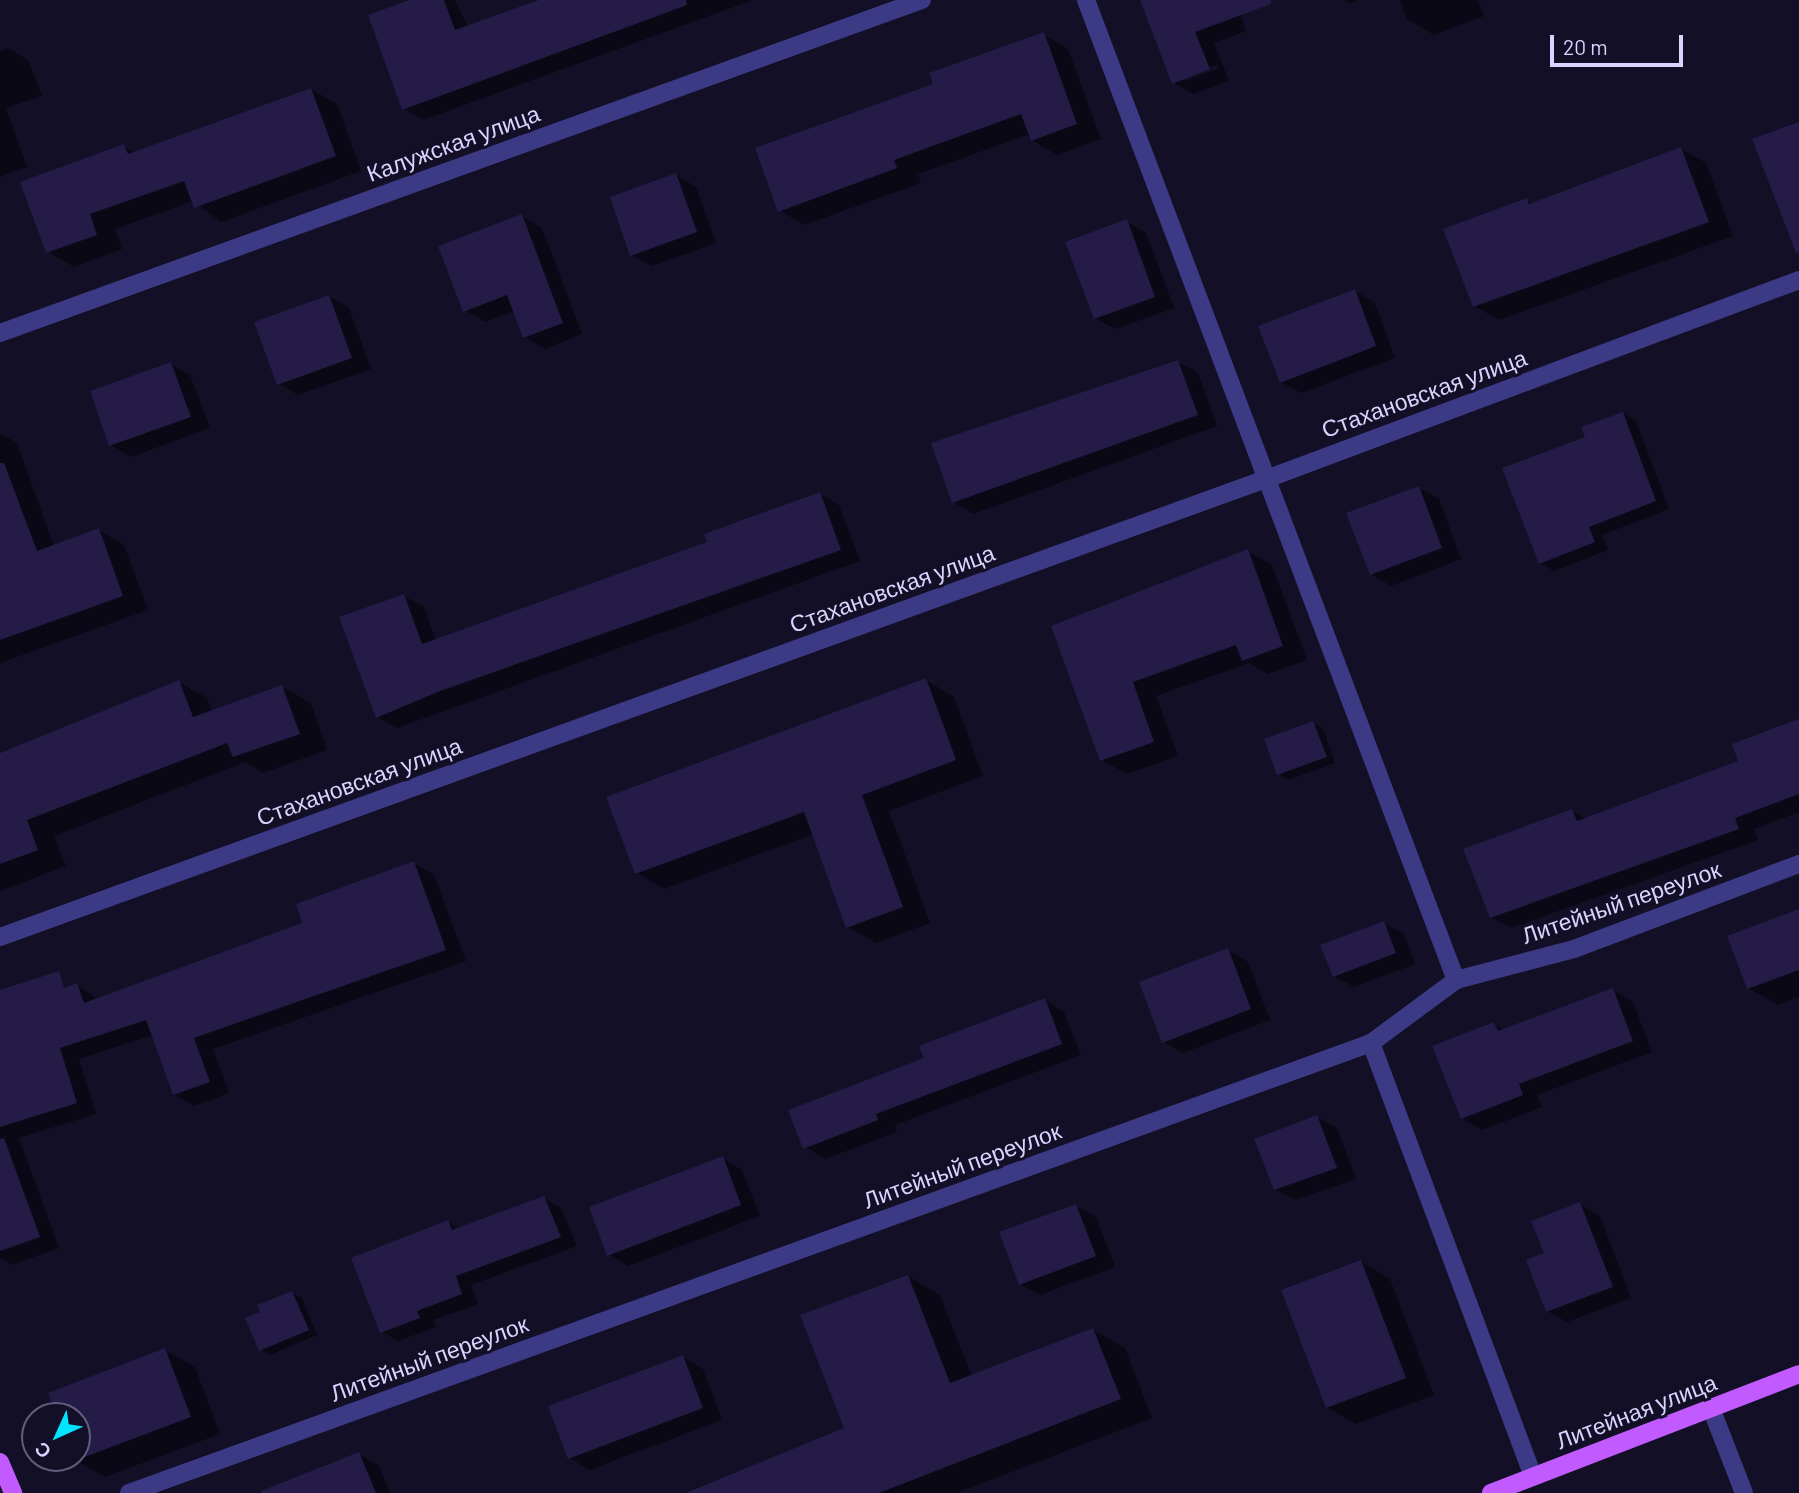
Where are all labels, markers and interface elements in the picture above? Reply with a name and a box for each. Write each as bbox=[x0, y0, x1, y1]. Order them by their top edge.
scale bar bbox=[1554, 21, 1687, 65]
text: 20 m bbox=[1563, 34, 1608, 59]
street label: Калужская улица bbox=[363, 99, 543, 187]
street label: Стахановская улица bbox=[1318, 343, 1530, 443]
street label: Стахановская улица bbox=[786, 538, 998, 638]
street label: Стахановская улица bbox=[253, 731, 465, 831]
street label: Литейный переулок bbox=[1518, 855, 1724, 949]
street label: Литейный переулок bbox=[859, 1116, 1065, 1214]
street label: Литейный переулок bbox=[326, 1309, 532, 1407]
street label: Литейная улица bbox=[1552, 1368, 1720, 1454]
north arrow bbox=[21, 1402, 91, 1472]
text: С bbox=[29, 1438, 55, 1464]

